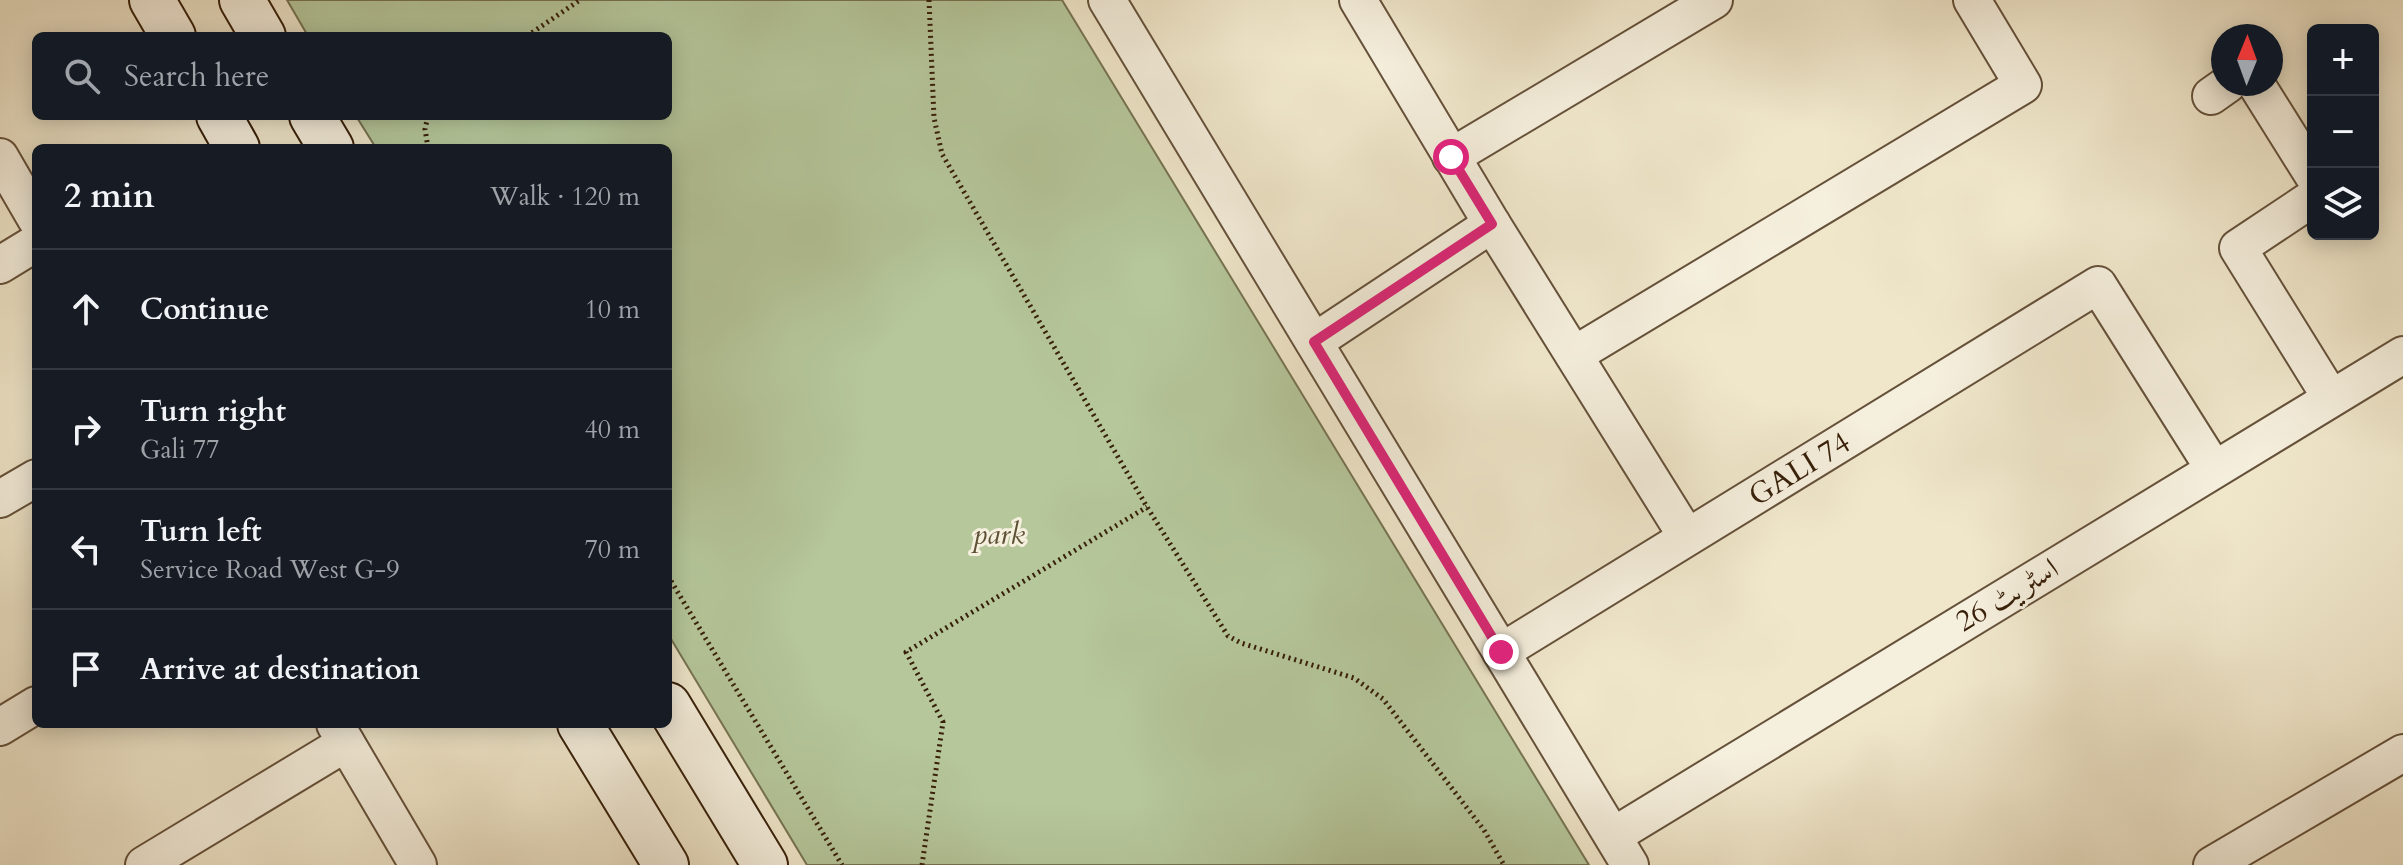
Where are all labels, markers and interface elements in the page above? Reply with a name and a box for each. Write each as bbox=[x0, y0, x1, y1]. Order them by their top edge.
north arrow bbox=[2211, 24, 2283, 96]
map controls bbox=[2307, 24, 2379, 240]
button: + bbox=[2307, 24, 2379, 96]
search box bbox=[32, 32, 672, 120]
icon: search bbox=[60, 54, 104, 98]
text: Search here bbox=[124, 56, 269, 97]
button: − bbox=[2307, 96, 2379, 168]
route start bbox=[1433, 139, 1469, 175]
button: layers bbox=[2307, 168, 2379, 240]
text: 2 min bbox=[64, 173, 155, 219]
text: Walk · 120 m bbox=[490, 179, 640, 214]
icon: ahead bbox=[64, 287, 108, 331]
text: Continue bbox=[140, 289, 269, 330]
text: 10 m bbox=[584, 292, 640, 327]
text: Turn right bbox=[140, 391, 286, 432]
icon: right bbox=[64, 407, 108, 451]
text: 40 m bbox=[584, 412, 640, 447]
street label: GALI 74 bbox=[1741, 422, 1858, 516]
text: Gali 77 bbox=[140, 432, 219, 467]
text: Turn left bbox=[140, 511, 262, 552]
park label: park bbox=[971, 514, 1025, 555]
icon: left bbox=[64, 527, 108, 571]
text: 70 m bbox=[584, 532, 640, 567]
street label: اسٹریٹ 26 bbox=[1948, 548, 2066, 642]
text: Service Road West G-9 bbox=[140, 552, 399, 587]
route end bbox=[1483, 634, 1519, 670]
icon: arrive bbox=[64, 647, 108, 691]
text: Arrive at destination bbox=[140, 649, 420, 690]

